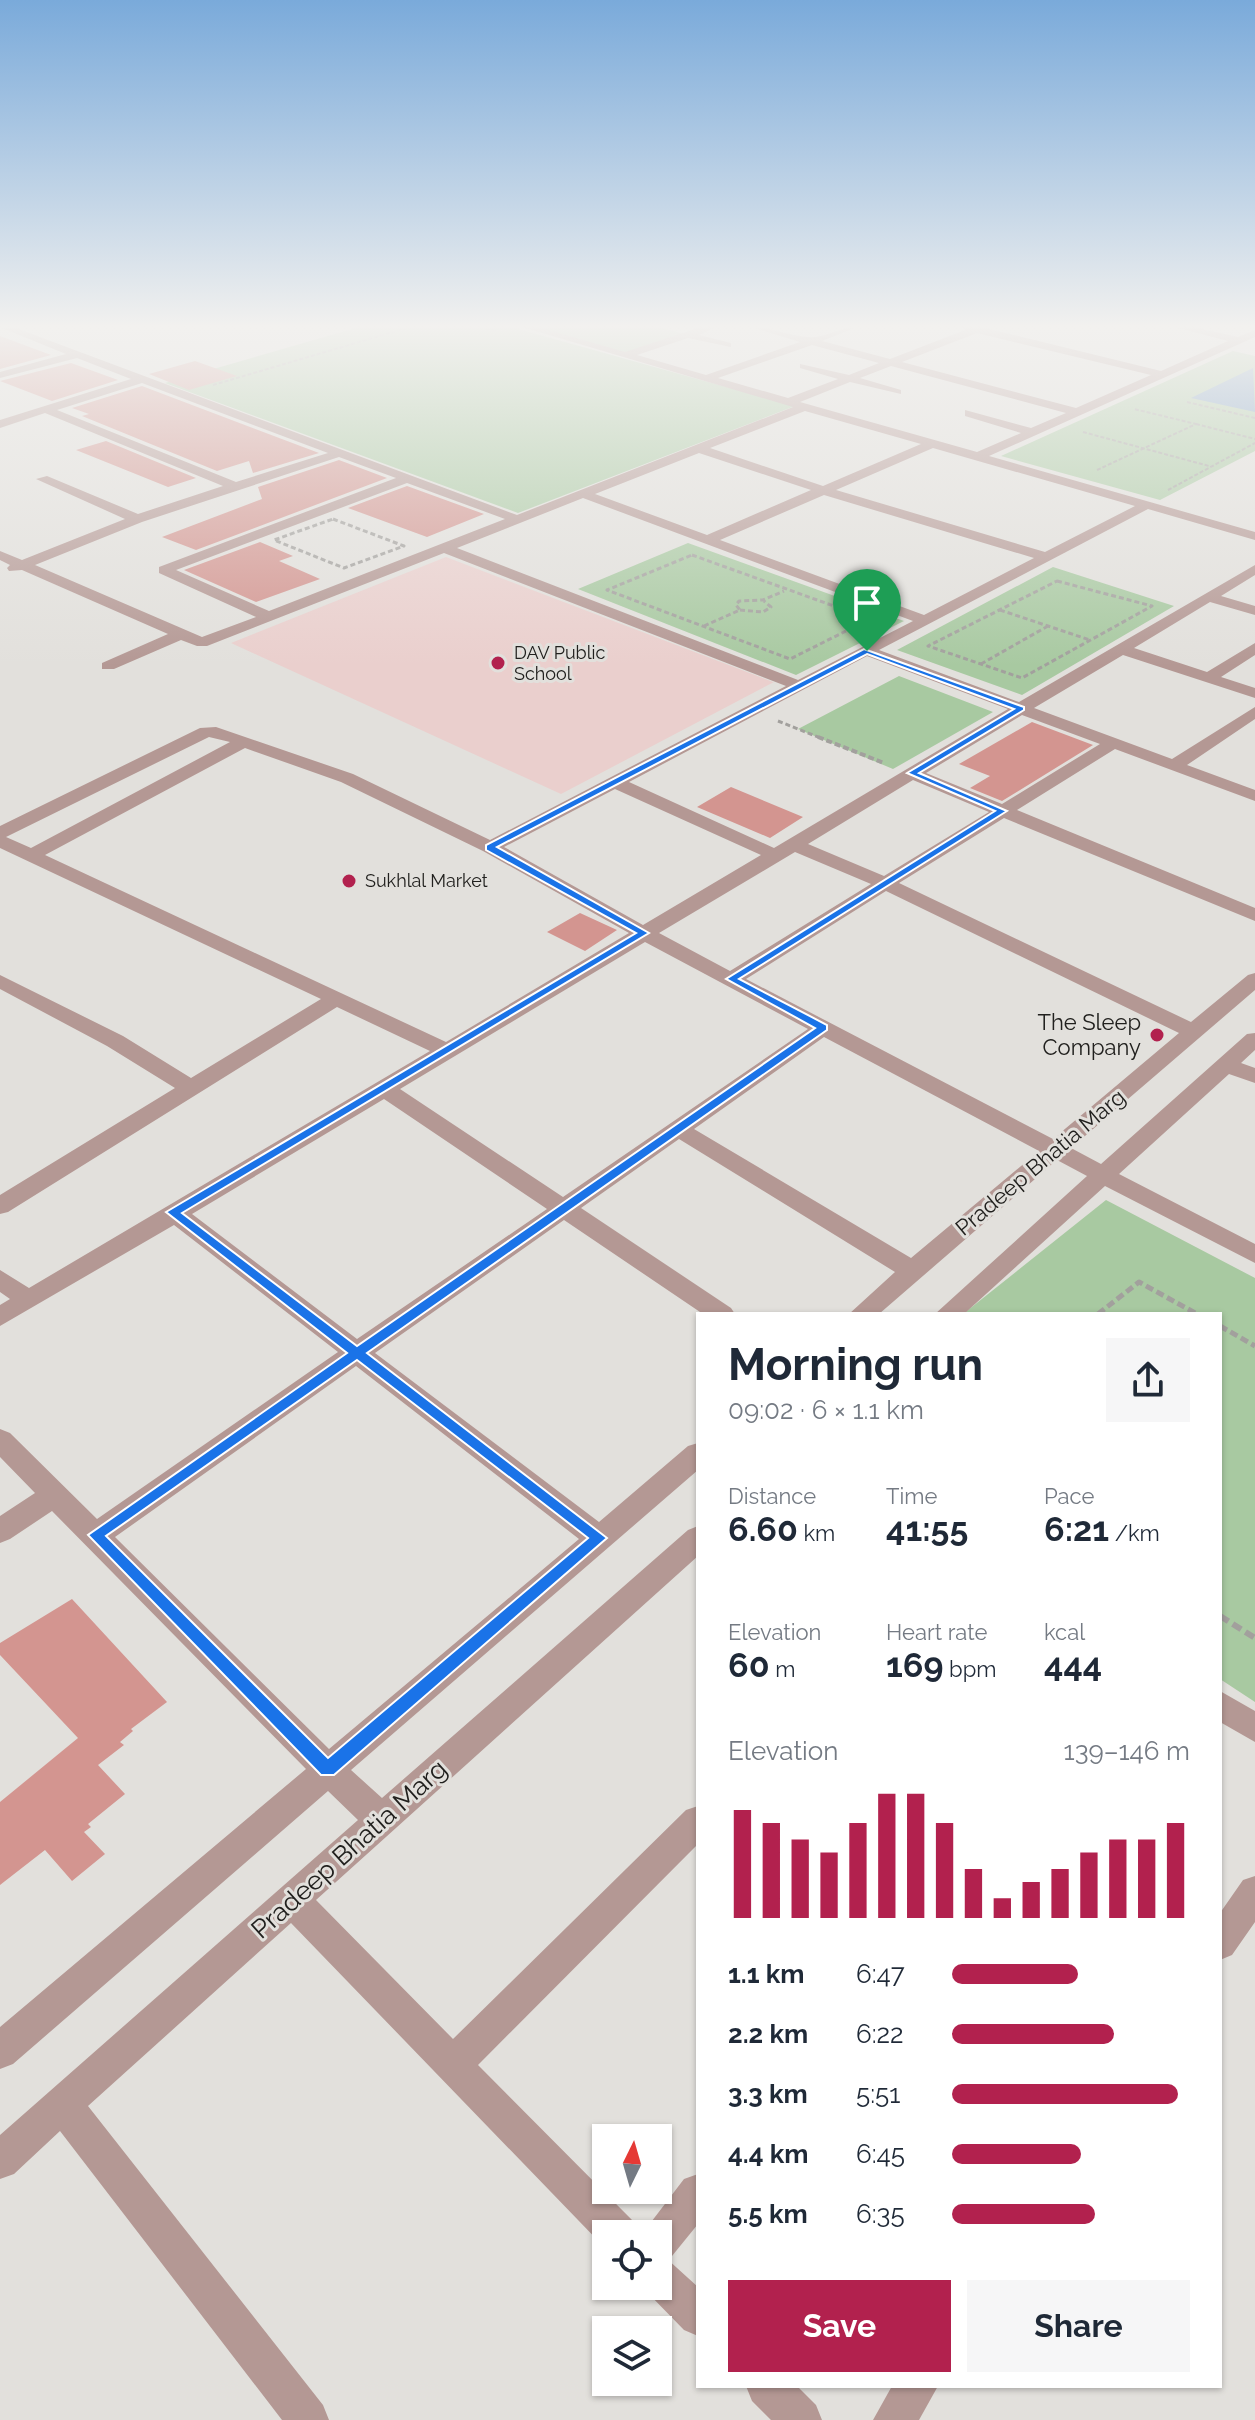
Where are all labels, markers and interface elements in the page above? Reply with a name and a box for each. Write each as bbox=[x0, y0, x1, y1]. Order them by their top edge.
pin bbox=[833, 569, 901, 651]
icon: arrive bbox=[845, 581, 889, 625]
place label: DAV Public School bbox=[514, 642, 606, 684]
marker: DAV Public School bbox=[489, 654, 507, 672]
place label: Sukhlal Market bbox=[365, 870, 488, 891]
marker: Sukhlal Market bbox=[340, 872, 358, 890]
place label: The Sleep Company bbox=[1037, 1009, 1141, 1060]
marker: The Sleep Company bbox=[1148, 1026, 1166, 1044]
street label: Pradeep Bhatia Marg bbox=[950, 1083, 1130, 1241]
button: share bbox=[1106, 1338, 1190, 1422]
text: Morning run bbox=[728, 1339, 983, 1390]
text: 09:02 · 6 × 1.1 km bbox=[728, 1395, 924, 1425]
text: Distance bbox=[728, 1483, 816, 1509]
text: Time bbox=[886, 1483, 937, 1509]
text: Pace bbox=[1044, 1483, 1094, 1509]
text: 6.60 bbox=[728, 1509, 798, 1549]
text: 41:55 bbox=[886, 1509, 968, 1549]
text: 6:21 bbox=[1044, 1509, 1109, 1549]
text: km bbox=[798, 1520, 835, 1546]
text: /km bbox=[1109, 1520, 1160, 1546]
text: Elevation bbox=[728, 1619, 821, 1645]
text: Heart rate bbox=[886, 1619, 987, 1645]
text: kcal bbox=[1044, 1619, 1085, 1645]
text: 60 bbox=[728, 1645, 770, 1685]
text: 169 bbox=[886, 1645, 943, 1685]
text: 444 bbox=[1044, 1645, 1102, 1685]
text: m bbox=[770, 1656, 795, 1682]
text: bpm bbox=[943, 1656, 996, 1682]
text: Elevation bbox=[728, 1736, 838, 1766]
text: 139–146 m bbox=[1064, 1736, 1190, 1766]
street label: Pradeep Bhatia Marg bbox=[245, 1753, 453, 1945]
text: 1.1 km bbox=[728, 1959, 805, 1989]
text: 6:47 bbox=[856, 1959, 905, 1989]
text: 2.2 km bbox=[728, 2019, 808, 2049]
text: 6:22 bbox=[856, 2019, 904, 2049]
text: 3.3 km bbox=[728, 2079, 808, 2109]
text: 5:51 bbox=[856, 2079, 900, 2109]
north arrow bbox=[592, 2124, 672, 2204]
map controls bbox=[592, 2124, 672, 2396]
text: 4.4 km bbox=[728, 2139, 809, 2169]
text: 6:45 bbox=[856, 2139, 905, 2169]
text: 5.5 km bbox=[728, 2199, 808, 2229]
text: 6:35 bbox=[856, 2199, 905, 2229]
button: locate bbox=[592, 2220, 672, 2300]
button: Save bbox=[728, 2280, 951, 2372]
button: Share bbox=[967, 2280, 1190, 2372]
button: layers bbox=[592, 2316, 672, 2396]

